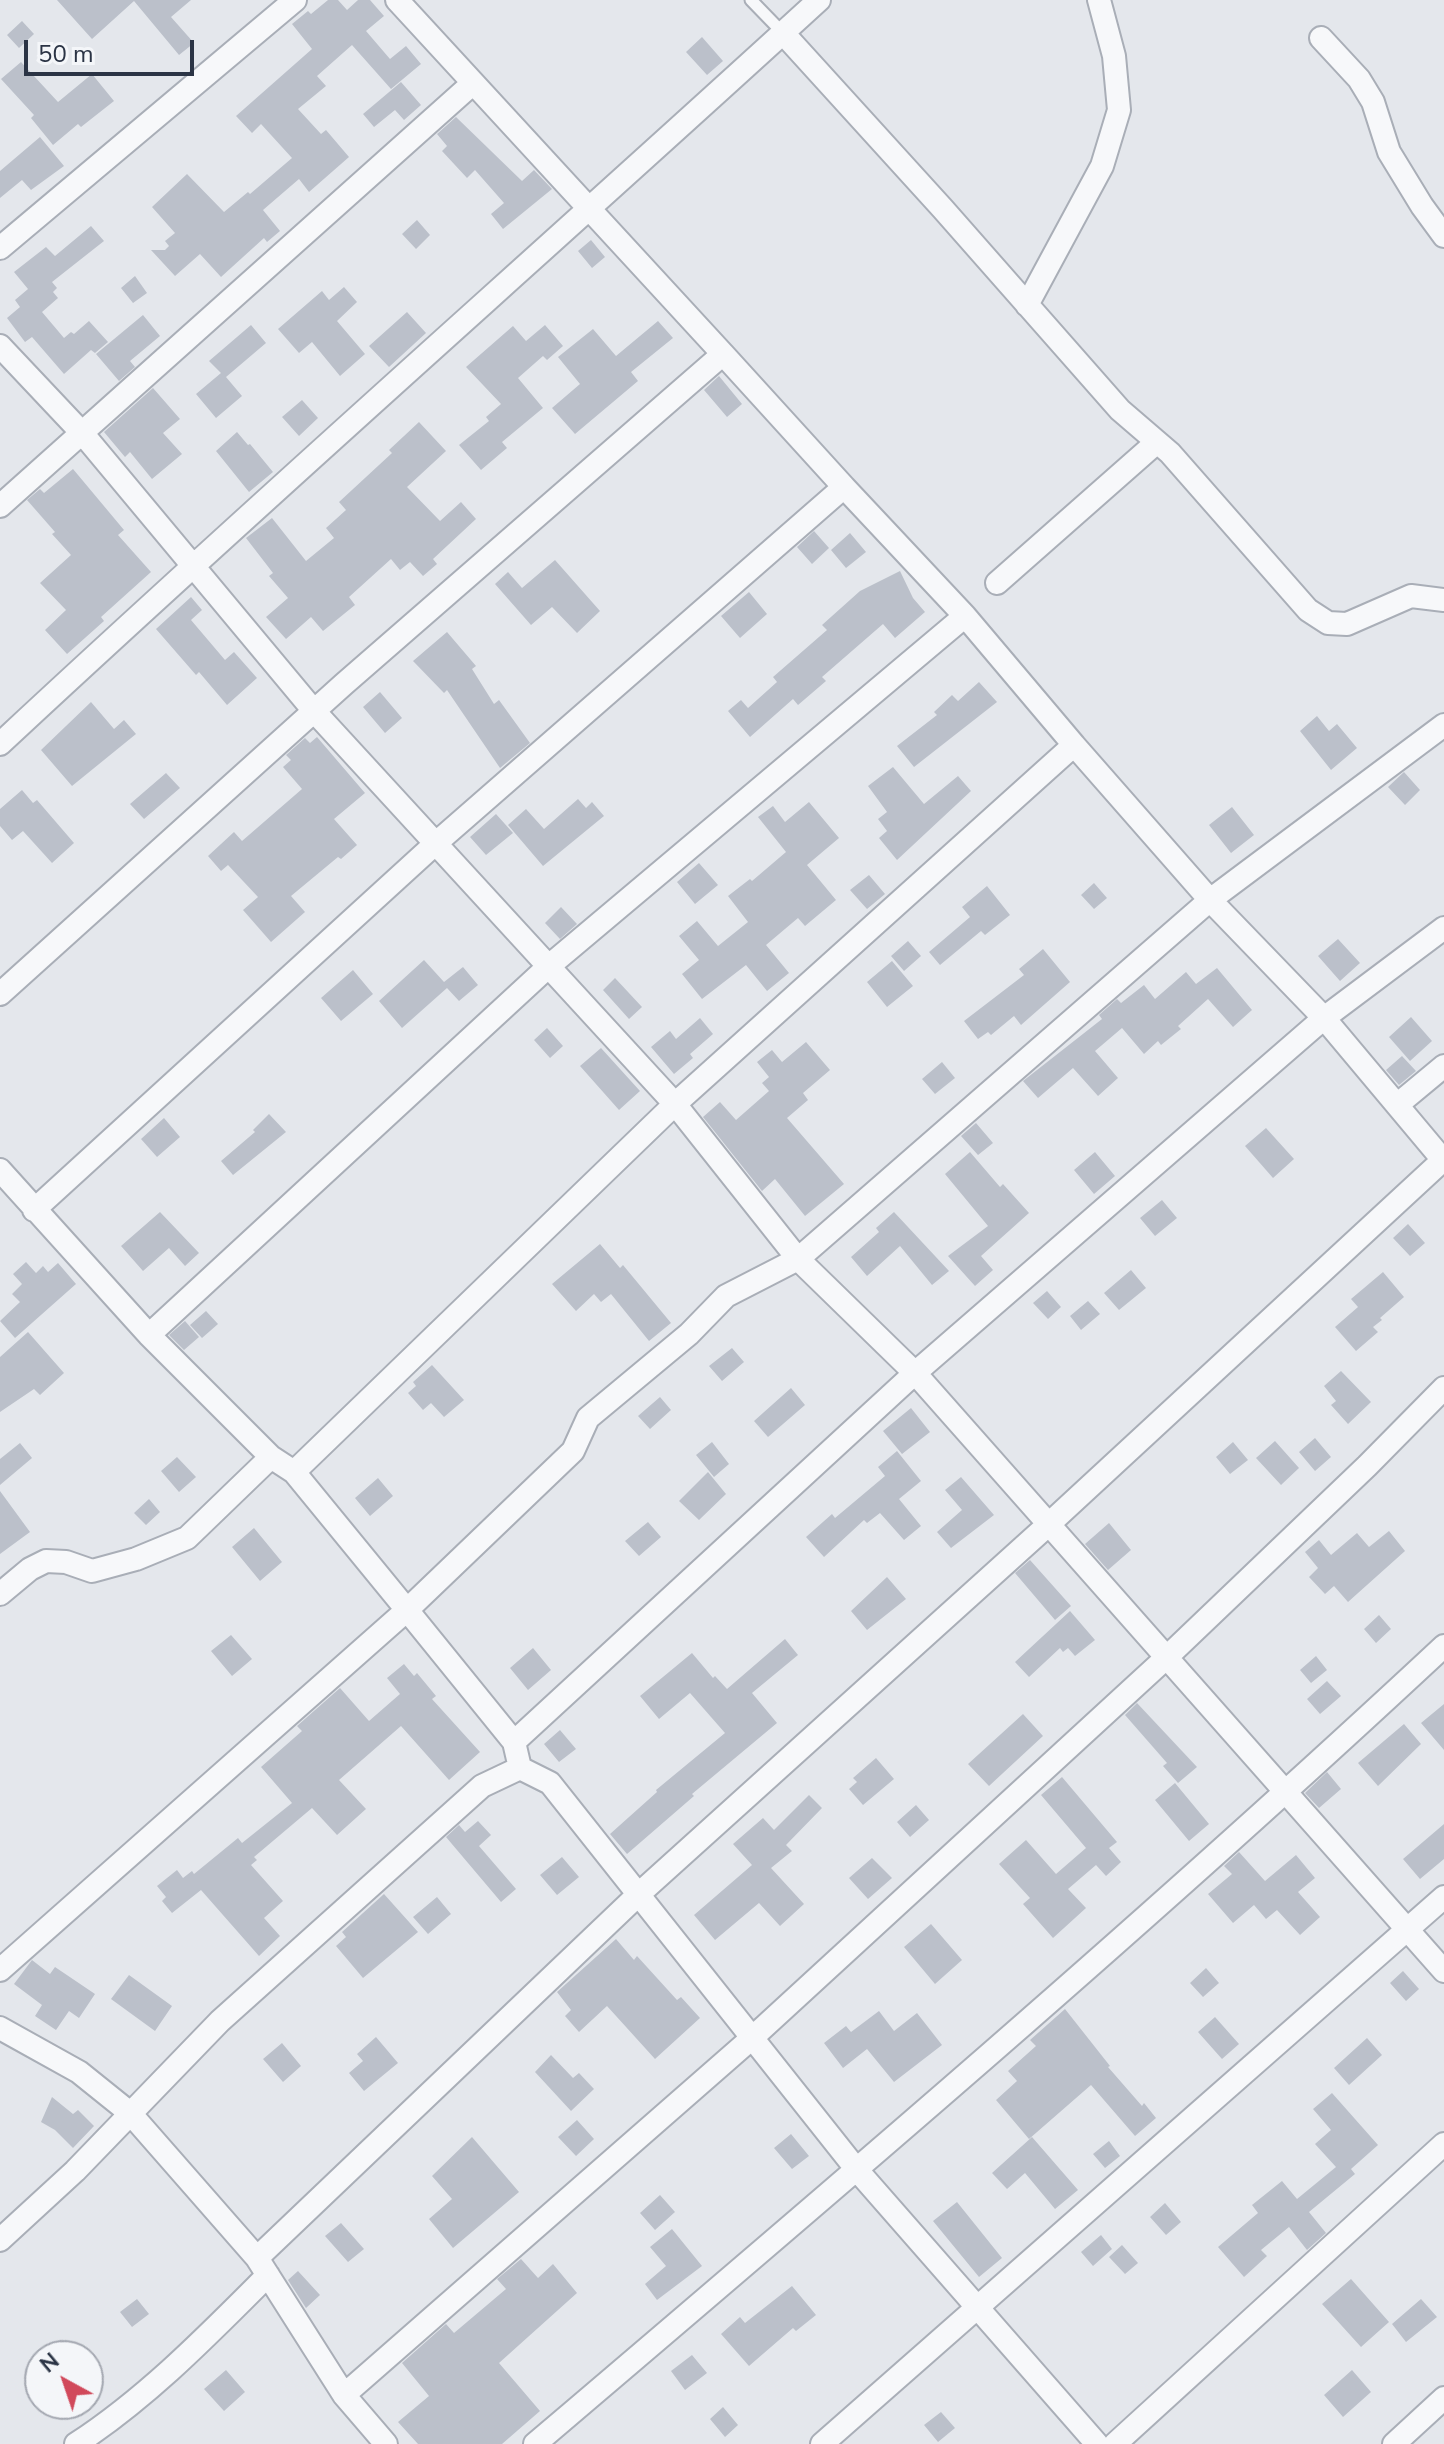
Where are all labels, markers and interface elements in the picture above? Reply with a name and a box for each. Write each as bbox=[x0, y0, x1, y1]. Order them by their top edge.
scale bar bbox=[28, 24, 198, 74]
text: 50 m bbox=[38, 38, 94, 70]
north arrow bbox=[24, 2340, 104, 2420]
text: N bbox=[34, 2346, 66, 2380]

